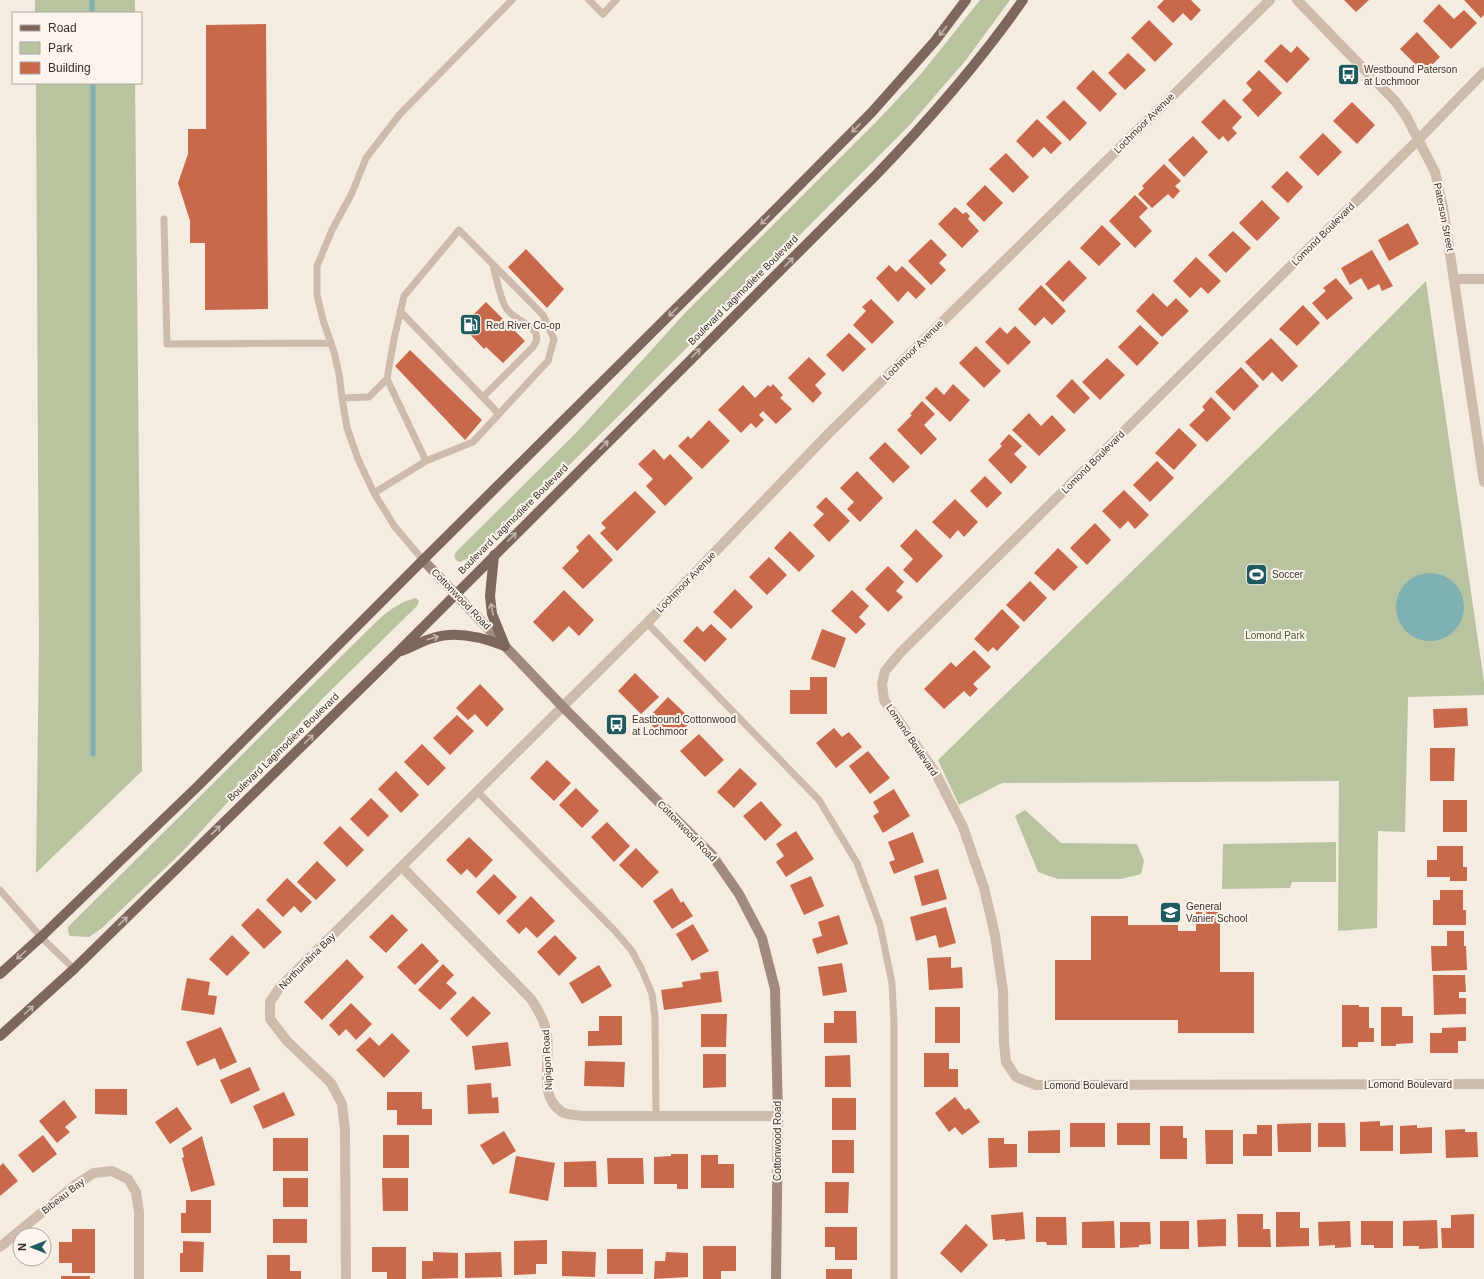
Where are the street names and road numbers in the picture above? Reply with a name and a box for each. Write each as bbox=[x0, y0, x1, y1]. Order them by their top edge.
street label: Lochmoor Avenue bbox=[1112, 90, 1177, 155]
street label: Paterson Street bbox=[1432, 182, 1456, 252]
street label: Lomond Boulevard bbox=[1289, 200, 1357, 268]
street label: Boulevard Lagimodière Boulevard bbox=[686, 233, 800, 347]
street label: Lochmoor Avenue bbox=[881, 317, 946, 382]
street label: Lomond Boulevard bbox=[1059, 428, 1127, 496]
street label: Boulevard Lagimodière Boulevard bbox=[456, 462, 570, 576]
street label: Lochmoor Avenue bbox=[654, 549, 718, 615]
street label: Cottonwood Road bbox=[429, 566, 493, 632]
street label: Boulevard Lagimodière Boulevard bbox=[225, 691, 341, 803]
street label: Lomond Boulevard bbox=[884, 702, 940, 778]
street label: Cottonwood Road bbox=[655, 798, 719, 864]
street label: Northumbria Bay bbox=[277, 931, 337, 991]
street label: Nipigon Road bbox=[540, 1029, 554, 1091]
street label: Lomond Boulevard bbox=[1368, 1079, 1452, 1090]
street label: Lomond Boulevard bbox=[1044, 1080, 1128, 1091]
street label: Cottonwood Road bbox=[772, 1101, 783, 1181]
street label: Bibeau Bay bbox=[39, 1176, 87, 1216]

